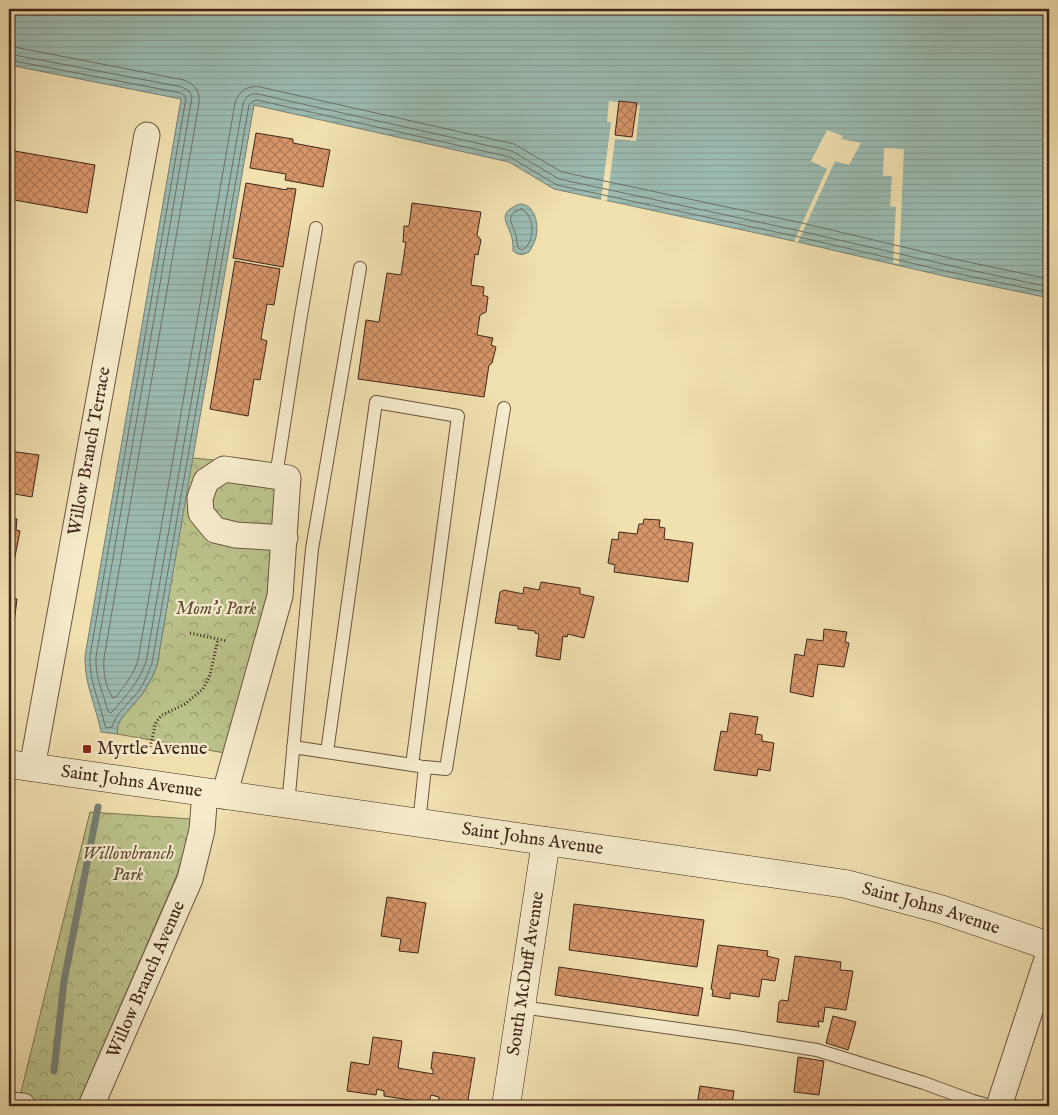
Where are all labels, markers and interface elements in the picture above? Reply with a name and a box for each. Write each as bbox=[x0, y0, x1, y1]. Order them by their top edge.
street label: Willow Branch Terrace bbox=[63, 365, 116, 537]
park label: Mom's Park bbox=[175, 598, 257, 621]
place label: Myrtle Avenue bbox=[97, 738, 207, 761]
marker: Myrtle Avenue bbox=[81, 743, 93, 755]
street label: Saint Johns Avenue bbox=[60, 760, 204, 803]
street label: Saint Johns Avenue bbox=[460, 818, 605, 861]
park label: Willowbranch Park bbox=[82, 843, 174, 887]
street label: Saint Johns Avenue bbox=[860, 877, 1003, 940]
street label: South McDuff Avenue bbox=[502, 890, 550, 1057]
street label: Willow Branch Avenue bbox=[102, 897, 191, 1062]

